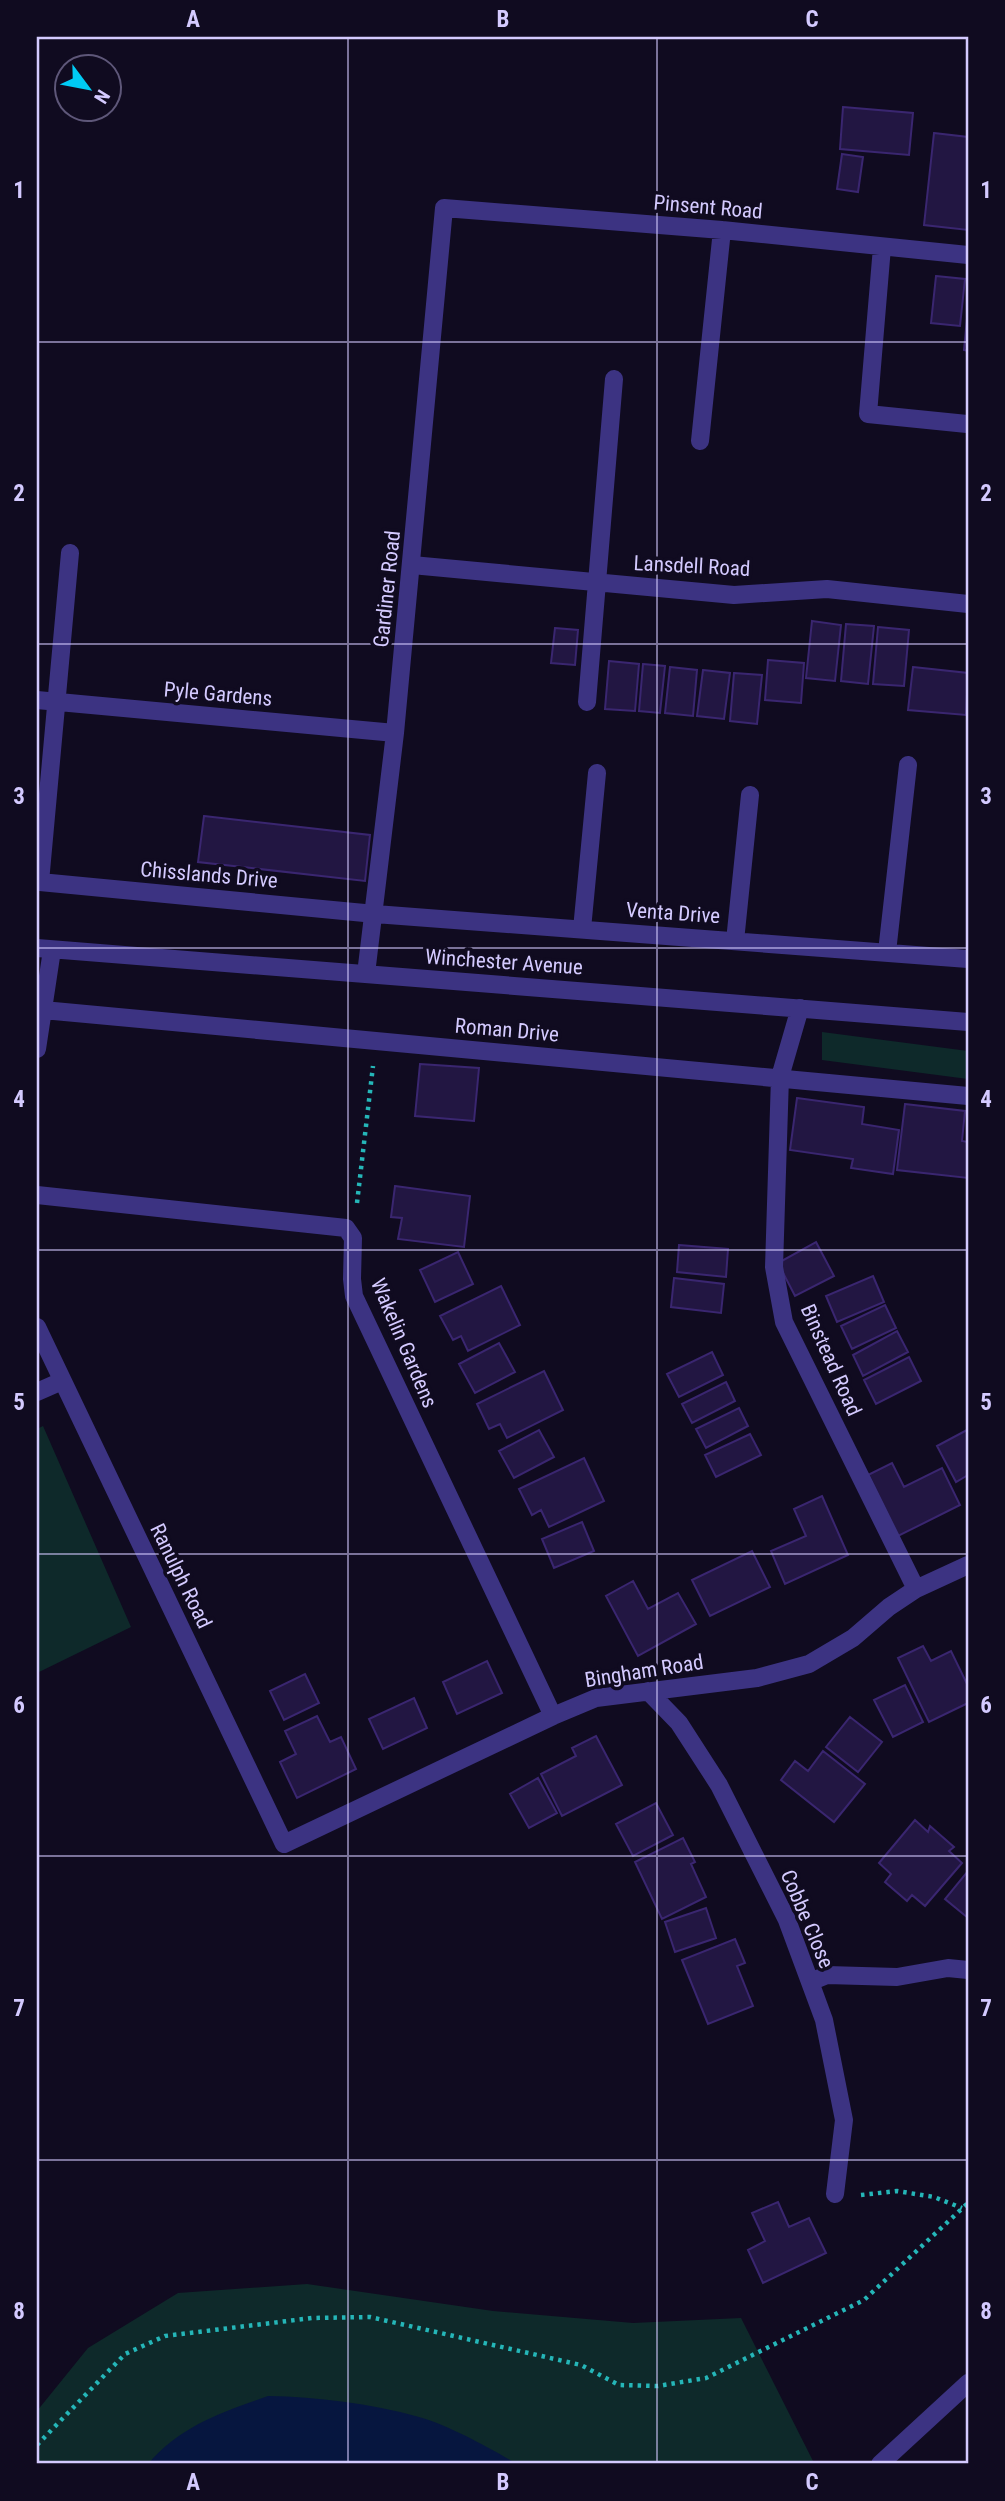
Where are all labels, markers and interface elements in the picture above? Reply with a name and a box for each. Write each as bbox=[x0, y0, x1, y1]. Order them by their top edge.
text: A bbox=[186, 6, 200, 33]
text: B bbox=[497, 6, 509, 33]
text: C bbox=[805, 6, 819, 33]
north arrow bbox=[52, 52, 122, 122]
text: N bbox=[89, 86, 115, 108]
text: 1 bbox=[13, 177, 25, 204]
text: 1 bbox=[980, 177, 992, 204]
street label: Pinsent Road bbox=[652, 190, 764, 224]
text: 2 bbox=[13, 480, 25, 507]
text: 2 bbox=[980, 480, 992, 507]
street label: Gardiner Road bbox=[369, 529, 405, 649]
street label: Lansdell Road bbox=[633, 551, 751, 581]
street label: Pyle Gardens bbox=[163, 677, 273, 711]
text: 3 bbox=[13, 783, 25, 810]
text: 3 bbox=[980, 783, 992, 810]
street label: Chisslands Drive bbox=[139, 857, 279, 893]
street label: Venta Drive bbox=[625, 898, 721, 928]
street label: Winchester Avenue bbox=[424, 945, 584, 979]
street label: Roman Drive bbox=[454, 1013, 560, 1047]
text: 4 bbox=[13, 1086, 25, 1113]
text: 4 bbox=[980, 1086, 992, 1113]
street label: Wakelin Gardens bbox=[366, 1275, 442, 1411]
street label: Binstead Road bbox=[796, 1301, 866, 1419]
text: 5 bbox=[13, 1389, 25, 1416]
text: 5 bbox=[980, 1389, 992, 1416]
street label: Ranulph Road bbox=[145, 1520, 217, 1632]
street label: Bingham Road bbox=[583, 1650, 705, 1692]
text: 6 bbox=[13, 1692, 25, 1719]
text: 6 bbox=[980, 1692, 992, 1719]
street label: Cobbe Close bbox=[776, 1866, 839, 1972]
text: 7 bbox=[13, 1995, 25, 2022]
text: 7 bbox=[980, 1995, 992, 2022]
text: 8 bbox=[13, 2298, 25, 2325]
text: 8 bbox=[980, 2298, 992, 2325]
text: A bbox=[186, 2469, 200, 2496]
text: B bbox=[497, 2469, 509, 2496]
text: C bbox=[805, 2469, 819, 2496]

